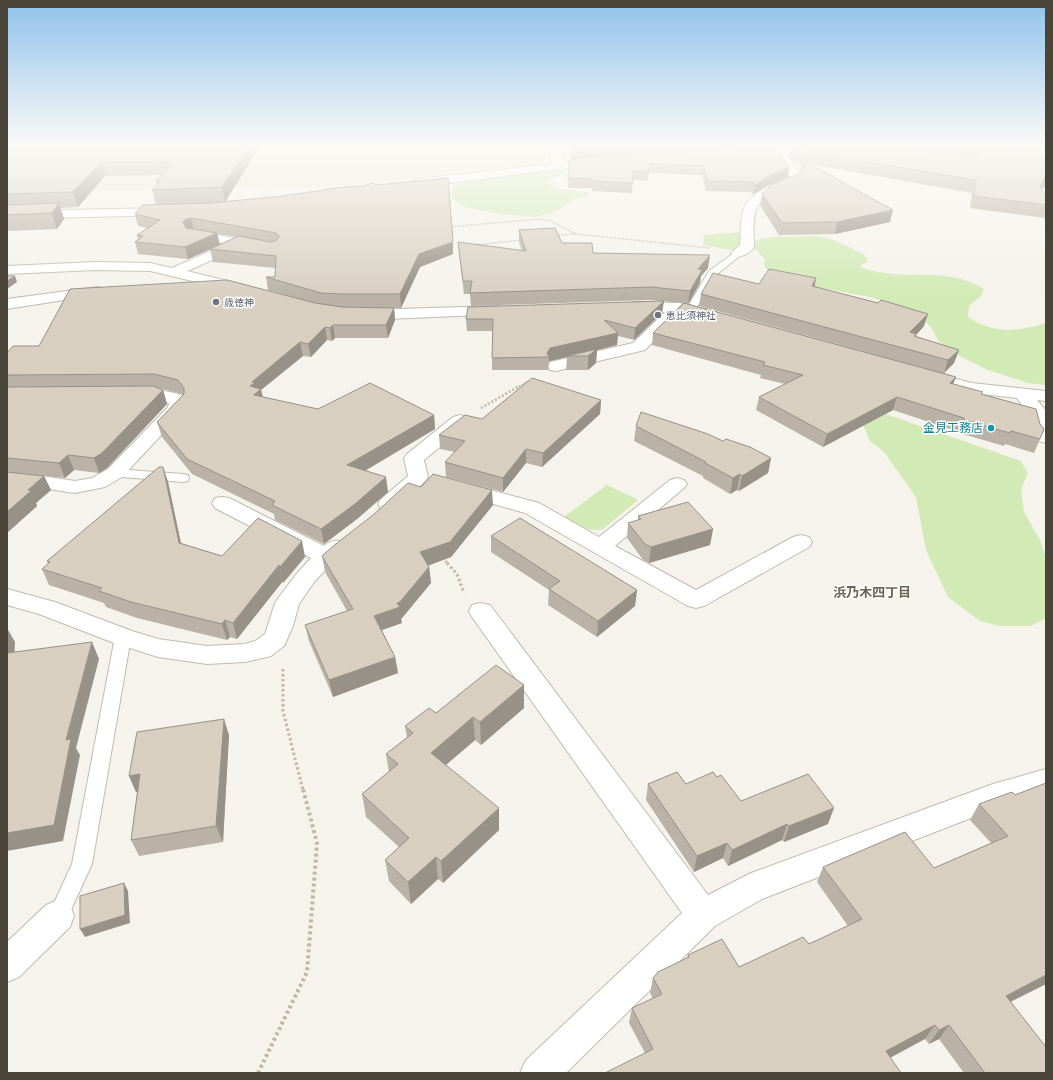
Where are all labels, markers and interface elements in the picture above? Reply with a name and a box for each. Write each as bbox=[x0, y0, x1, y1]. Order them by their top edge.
place label: 歳徳神 bbox=[224, 295, 254, 309]
marker: 歳徳神 bbox=[211, 297, 221, 307]
place label: 恵比須神社 bbox=[666, 308, 716, 322]
marker: 恵比須神社 bbox=[653, 310, 663, 320]
place label: 金見工務店 bbox=[923, 419, 983, 436]
marker: 金見工務店 bbox=[986, 423, 996, 433]
district label: 浜乃木四丁目 bbox=[833, 583, 911, 601]

